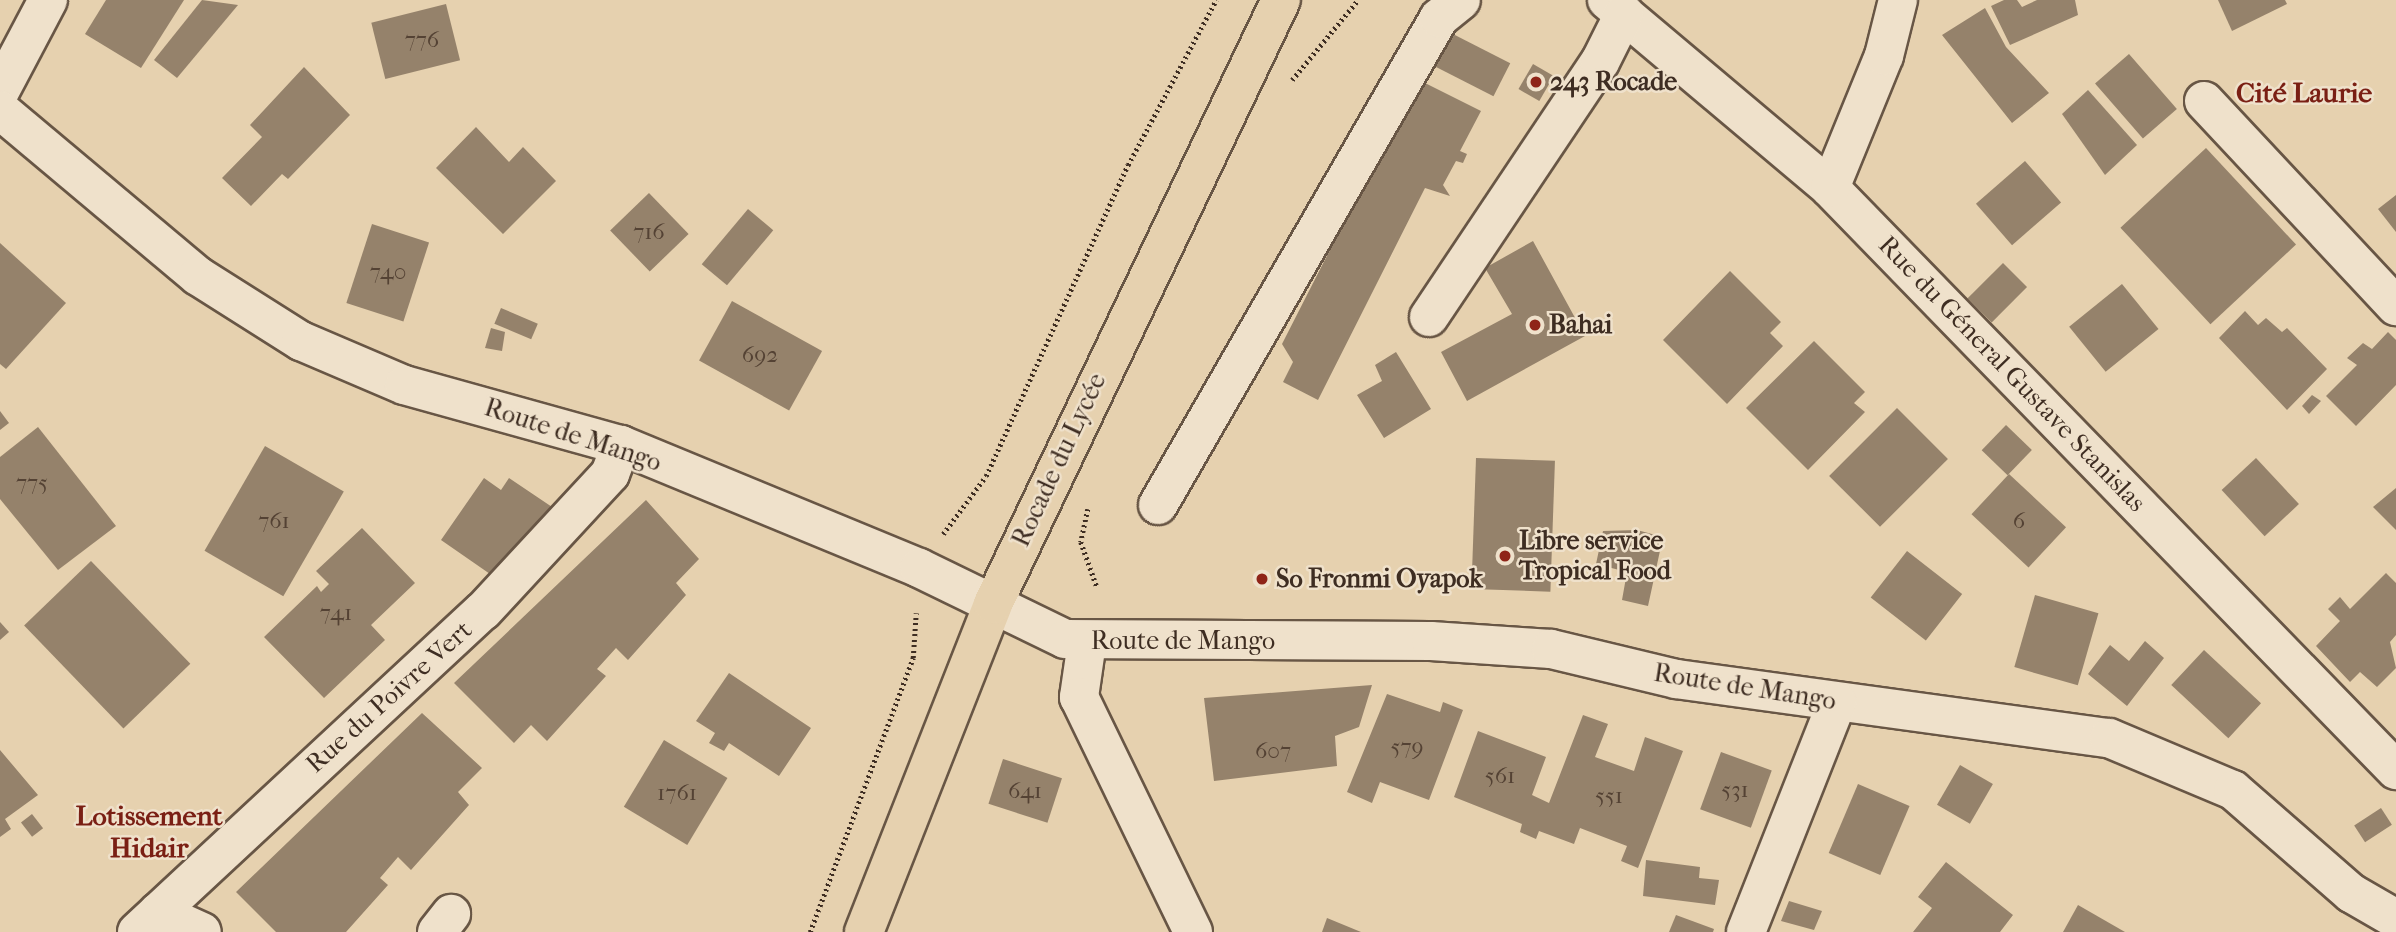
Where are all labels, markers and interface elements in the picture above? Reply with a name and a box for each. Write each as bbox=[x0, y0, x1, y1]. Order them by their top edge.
house number: 776 bbox=[405, 26, 439, 54]
place label: 243 Rocade bbox=[1550, 66, 1677, 98]
marker: 243 Rocade bbox=[1528, 74, 1544, 90]
district label: Cité Laurie bbox=[2236, 76, 2372, 110]
house number: 716 bbox=[633, 218, 665, 246]
street label: Rue du Géneral Gustave Stanislas bbox=[1872, 230, 2152, 518]
house number: 740 bbox=[370, 258, 406, 286]
place label: Bahai bbox=[1549, 309, 1612, 341]
marker: Bahai bbox=[1527, 317, 1543, 333]
house number: 692 bbox=[742, 341, 778, 369]
street label: Rocade du Lycée bbox=[1005, 368, 1113, 552]
street label: Route de Mango bbox=[481, 392, 665, 478]
house number: 775 bbox=[16, 469, 48, 497]
house number: 761 bbox=[258, 507, 290, 535]
house number: 6 bbox=[2013, 507, 2025, 535]
place label: Libre service Tropical Food bbox=[1519, 525, 1671, 586]
marker: Libre service Tropical Food bbox=[1497, 548, 1513, 564]
place label: So Fronmi Oyapok bbox=[1276, 563, 1483, 595]
marker: So Fronmi Oyapok bbox=[1254, 571, 1270, 587]
house number: 741 bbox=[320, 599, 352, 627]
street label: Rue du Poivre Vert bbox=[300, 614, 478, 780]
street label: Route de Mango bbox=[1091, 625, 1275, 657]
street label: Route de Mango bbox=[1652, 657, 1838, 717]
house number: 579 bbox=[1390, 733, 1424, 761]
house number: 607 bbox=[1255, 737, 1291, 765]
house number: 561 bbox=[1485, 762, 1515, 790]
house number: 531 bbox=[1721, 776, 1749, 804]
house number: 641 bbox=[1008, 777, 1042, 805]
house number: 1761 bbox=[657, 779, 697, 807]
house number: 551 bbox=[1595, 782, 1623, 810]
district label: Lotissement Hidair bbox=[76, 799, 222, 865]

